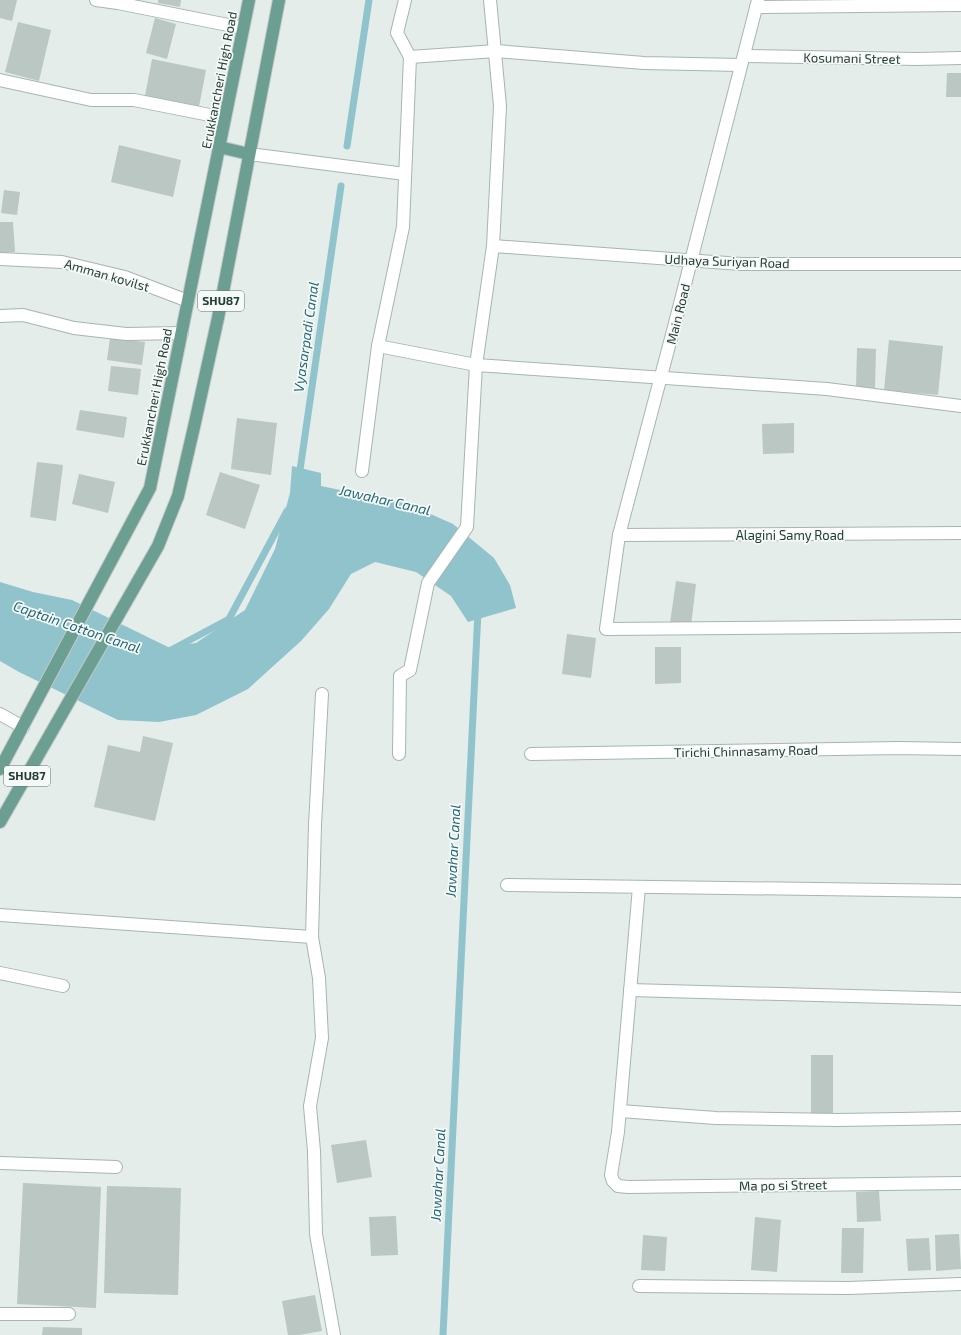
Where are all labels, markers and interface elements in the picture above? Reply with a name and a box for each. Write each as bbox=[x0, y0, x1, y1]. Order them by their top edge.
street label: Erukkancheri High Road bbox=[198, 10, 240, 150]
street label: Kosumani Street bbox=[803, 49, 901, 67]
street label: Udhaya Suriyan Road bbox=[664, 251, 790, 271]
street label: Amman kovilst bbox=[63, 255, 151, 295]
water label: Vyasarpadi Canal bbox=[289, 281, 322, 393]
street label: Main Road bbox=[663, 282, 693, 346]
road number: SHU87 bbox=[198, 291, 244, 311]
street label: Erukkancheri High Road bbox=[133, 327, 175, 467]
water label: Jawahar Canal bbox=[337, 481, 432, 518]
street label: Alagini Samy Road bbox=[736, 527, 844, 543]
water label: Captain Cotton Canal bbox=[11, 597, 143, 656]
street label: Tirichi Chinnasamy Road bbox=[674, 742, 818, 760]
road number: SHU87 bbox=[4, 766, 50, 786]
water label: Jawahar Canal bbox=[442, 804, 463, 899]
water label: Jawahar Canal bbox=[427, 1128, 448, 1223]
street label: Ma po si Street bbox=[739, 1176, 827, 1194]

